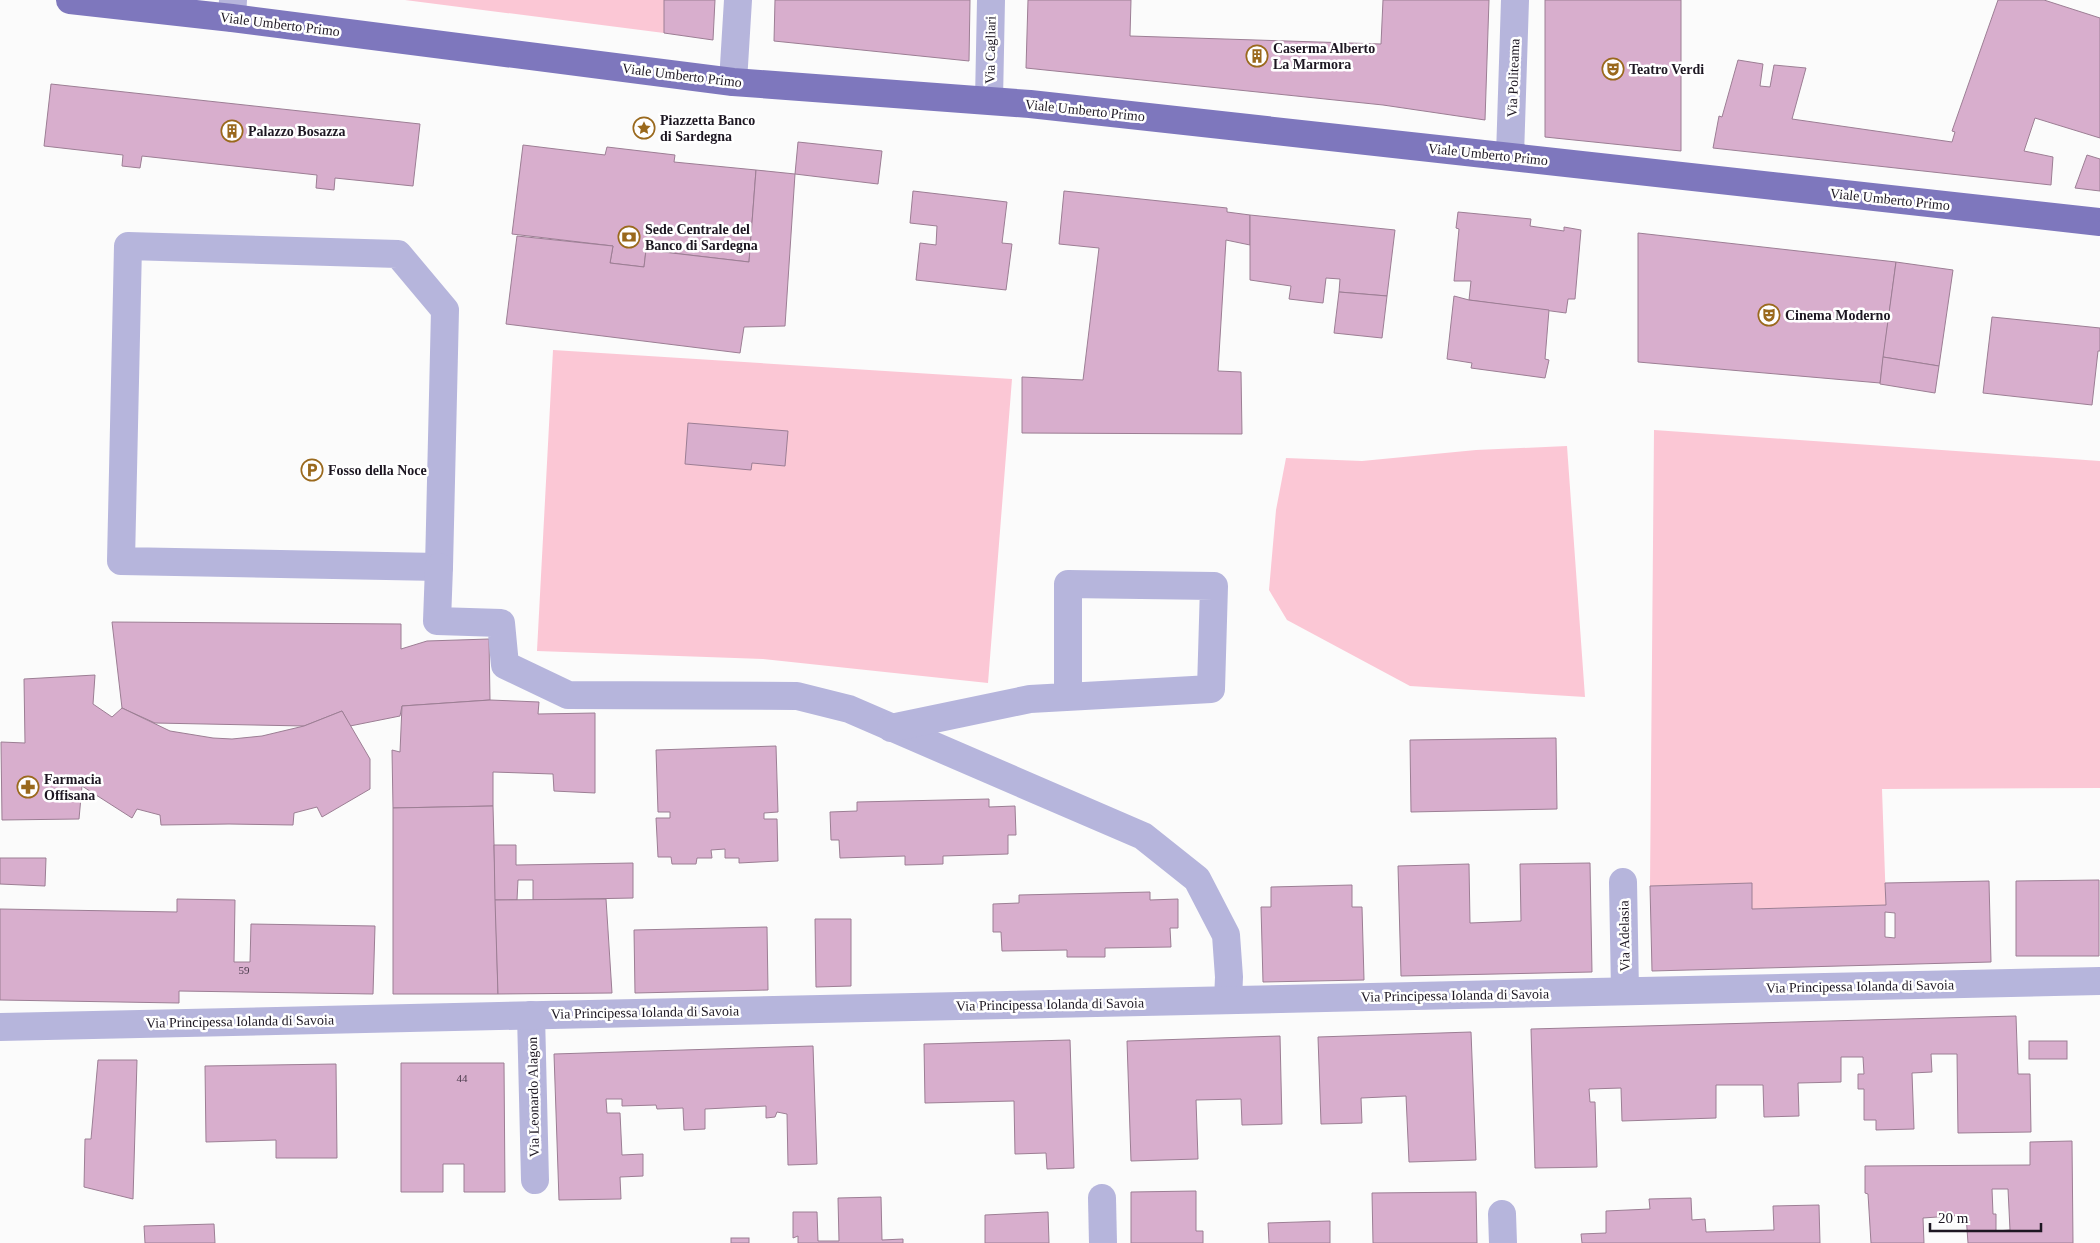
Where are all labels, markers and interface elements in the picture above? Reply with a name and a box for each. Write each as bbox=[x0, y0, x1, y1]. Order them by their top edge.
street label: Viale Umberto Primo bbox=[219, 10, 341, 39]
street label: Via Cagliari bbox=[982, 16, 999, 84]
street label: Via Politeama bbox=[1505, 38, 1522, 118]
place label: Caserma Alberto La Marmora bbox=[1273, 41, 1375, 72]
building icon: Caserma Alberto La Marmora bbox=[1245, 44, 1269, 68]
theatre icon: Teatro Verdi bbox=[1601, 57, 1625, 81]
street label: Viale Umberto Primo bbox=[621, 61, 743, 90]
place label: Teatro Verdi bbox=[1629, 62, 1704, 77]
street label: Viale Umberto Primo bbox=[1024, 97, 1146, 124]
place label: Piazzetta Banco di Sardegna bbox=[660, 113, 755, 144]
place icon: Piazzetta Banco di Sardegna bbox=[632, 116, 656, 140]
building icon: Palazzo Bosazza bbox=[220, 119, 244, 143]
place label: Palazzo Bosazza bbox=[248, 124, 346, 139]
street label: Viale Umberto Primo bbox=[1427, 141, 1549, 168]
street label: Viale Umberto Primo bbox=[1829, 186, 1951, 213]
place label: Sede Centrale del Banco di Sardegna bbox=[645, 222, 758, 253]
bank icon: Sede Centrale del Banco di Sardegna bbox=[617, 225, 641, 249]
theatre icon: Cinema Moderno bbox=[1757, 303, 1781, 327]
place label: Cinema Moderno bbox=[1785, 308, 1890, 323]
parking icon: Fosso della Noce bbox=[300, 458, 324, 482]
place label: Fosso della Noce bbox=[328, 463, 427, 478]
place label: Farmacia Offisana bbox=[44, 772, 102, 803]
pharmacy icon: Farmacia Offisana bbox=[16, 775, 40, 799]
street label: Via Adelasia bbox=[1616, 900, 1633, 972]
house number: 59 bbox=[239, 964, 250, 976]
street label: Via Principessa Iolanda di Savoia bbox=[1766, 977, 1955, 996]
street label: Via Principessa Iolanda di Savoia bbox=[1361, 986, 1550, 1005]
street label: Via Principessa Iolanda di Savoia bbox=[956, 995, 1145, 1014]
street label: Via Principessa Iolanda di Savoia bbox=[551, 1003, 740, 1022]
street label: Via Principessa Iolanda di Savoia bbox=[146, 1012, 335, 1031]
street label: Via Leonardo Alagon bbox=[525, 1037, 542, 1157]
house number: 44 bbox=[457, 1072, 468, 1084]
scale bar bbox=[1930, 1200, 2041, 1232]
text: 20 m bbox=[1938, 1210, 1969, 1226]

